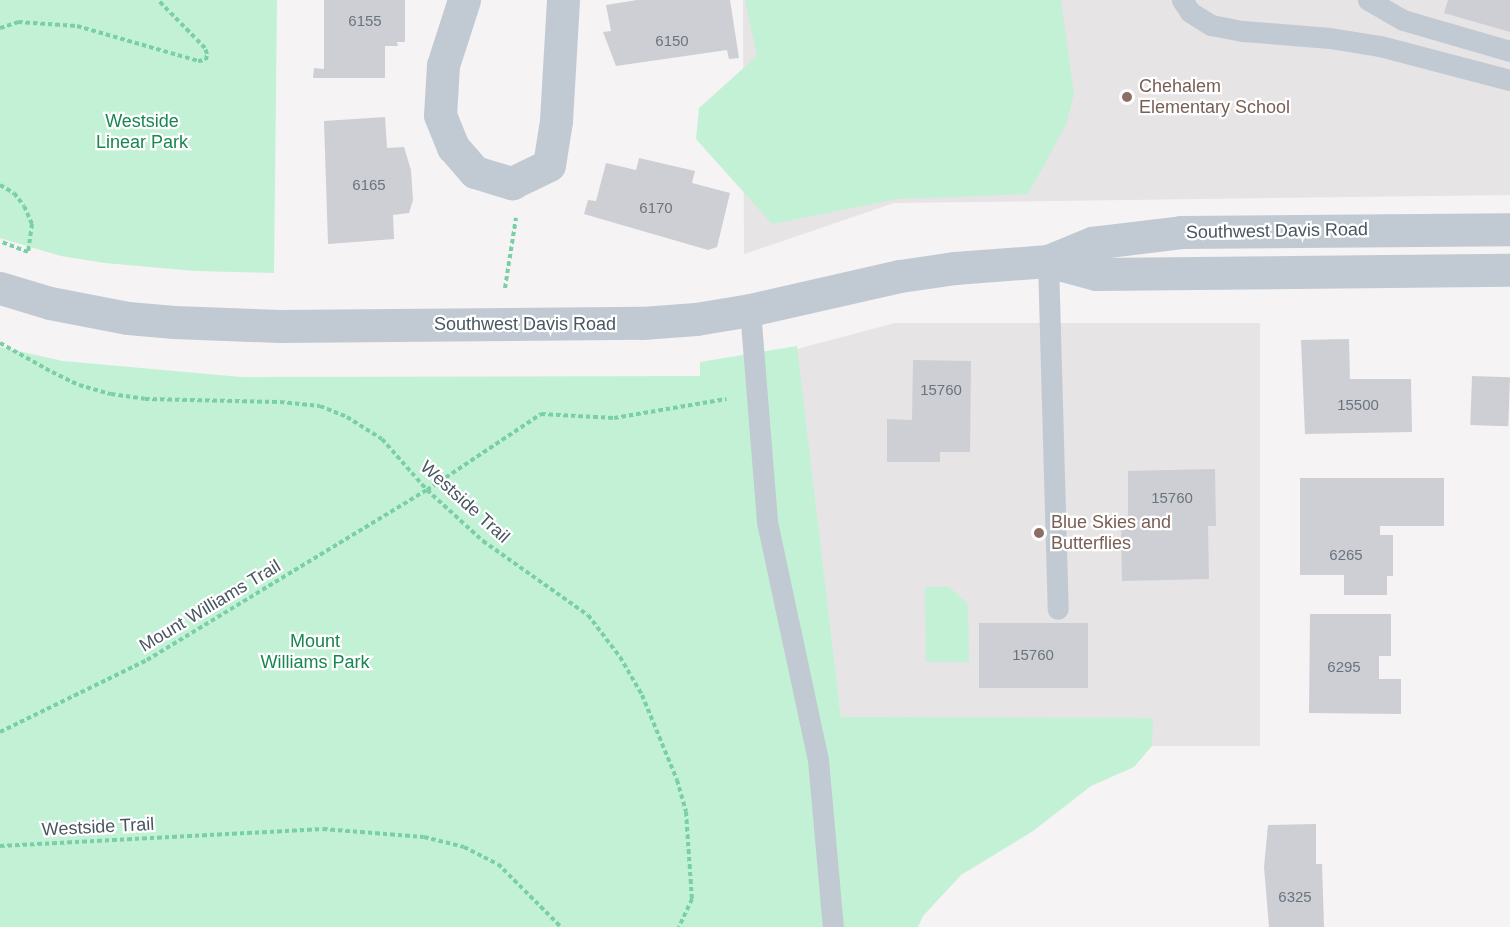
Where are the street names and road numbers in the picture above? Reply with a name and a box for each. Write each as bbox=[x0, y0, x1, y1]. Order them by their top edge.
street label: Southwest Davis Road bbox=[1186, 219, 1368, 243]
street label: Southwest Davis Road bbox=[434, 313, 616, 335]
street label: Westside Trail bbox=[416, 456, 514, 548]
street label: Mount Williams Trail bbox=[135, 555, 285, 657]
street label: Westside Trail bbox=[41, 813, 155, 841]

